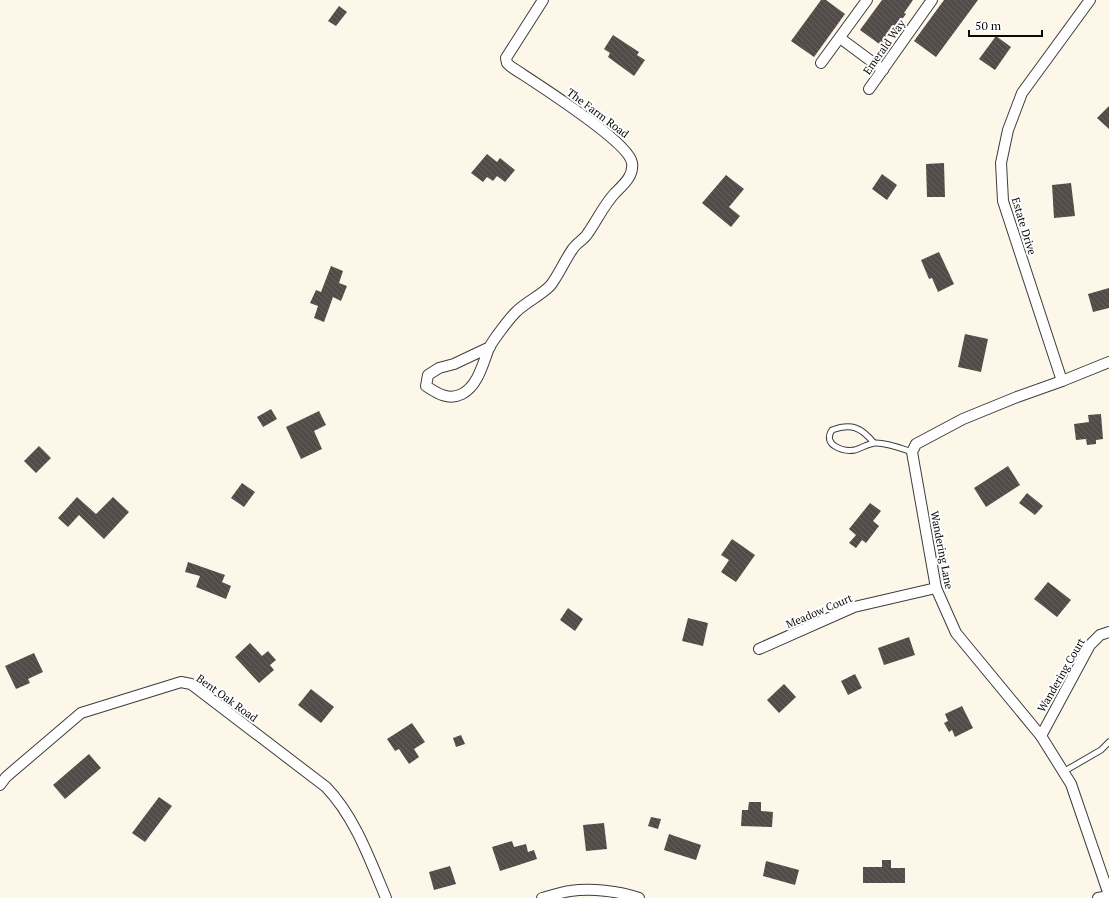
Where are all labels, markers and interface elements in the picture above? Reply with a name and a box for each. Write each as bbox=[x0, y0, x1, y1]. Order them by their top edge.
scale bar bbox=[969, 12, 1042, 38]
street label: Emerald Way bbox=[860, 16, 908, 77]
text: 50 m bbox=[975, 18, 1002, 33]
street label: The Farm Road bbox=[564, 85, 632, 141]
street label: Estate Drive bbox=[1009, 196, 1040, 257]
street label: Wandering Lane bbox=[928, 510, 957, 591]
street label: Meadow Court bbox=[784, 591, 854, 631]
street label: Wandering Court bbox=[1034, 635, 1088, 715]
street label: Bent Oak Road bbox=[194, 671, 260, 725]

